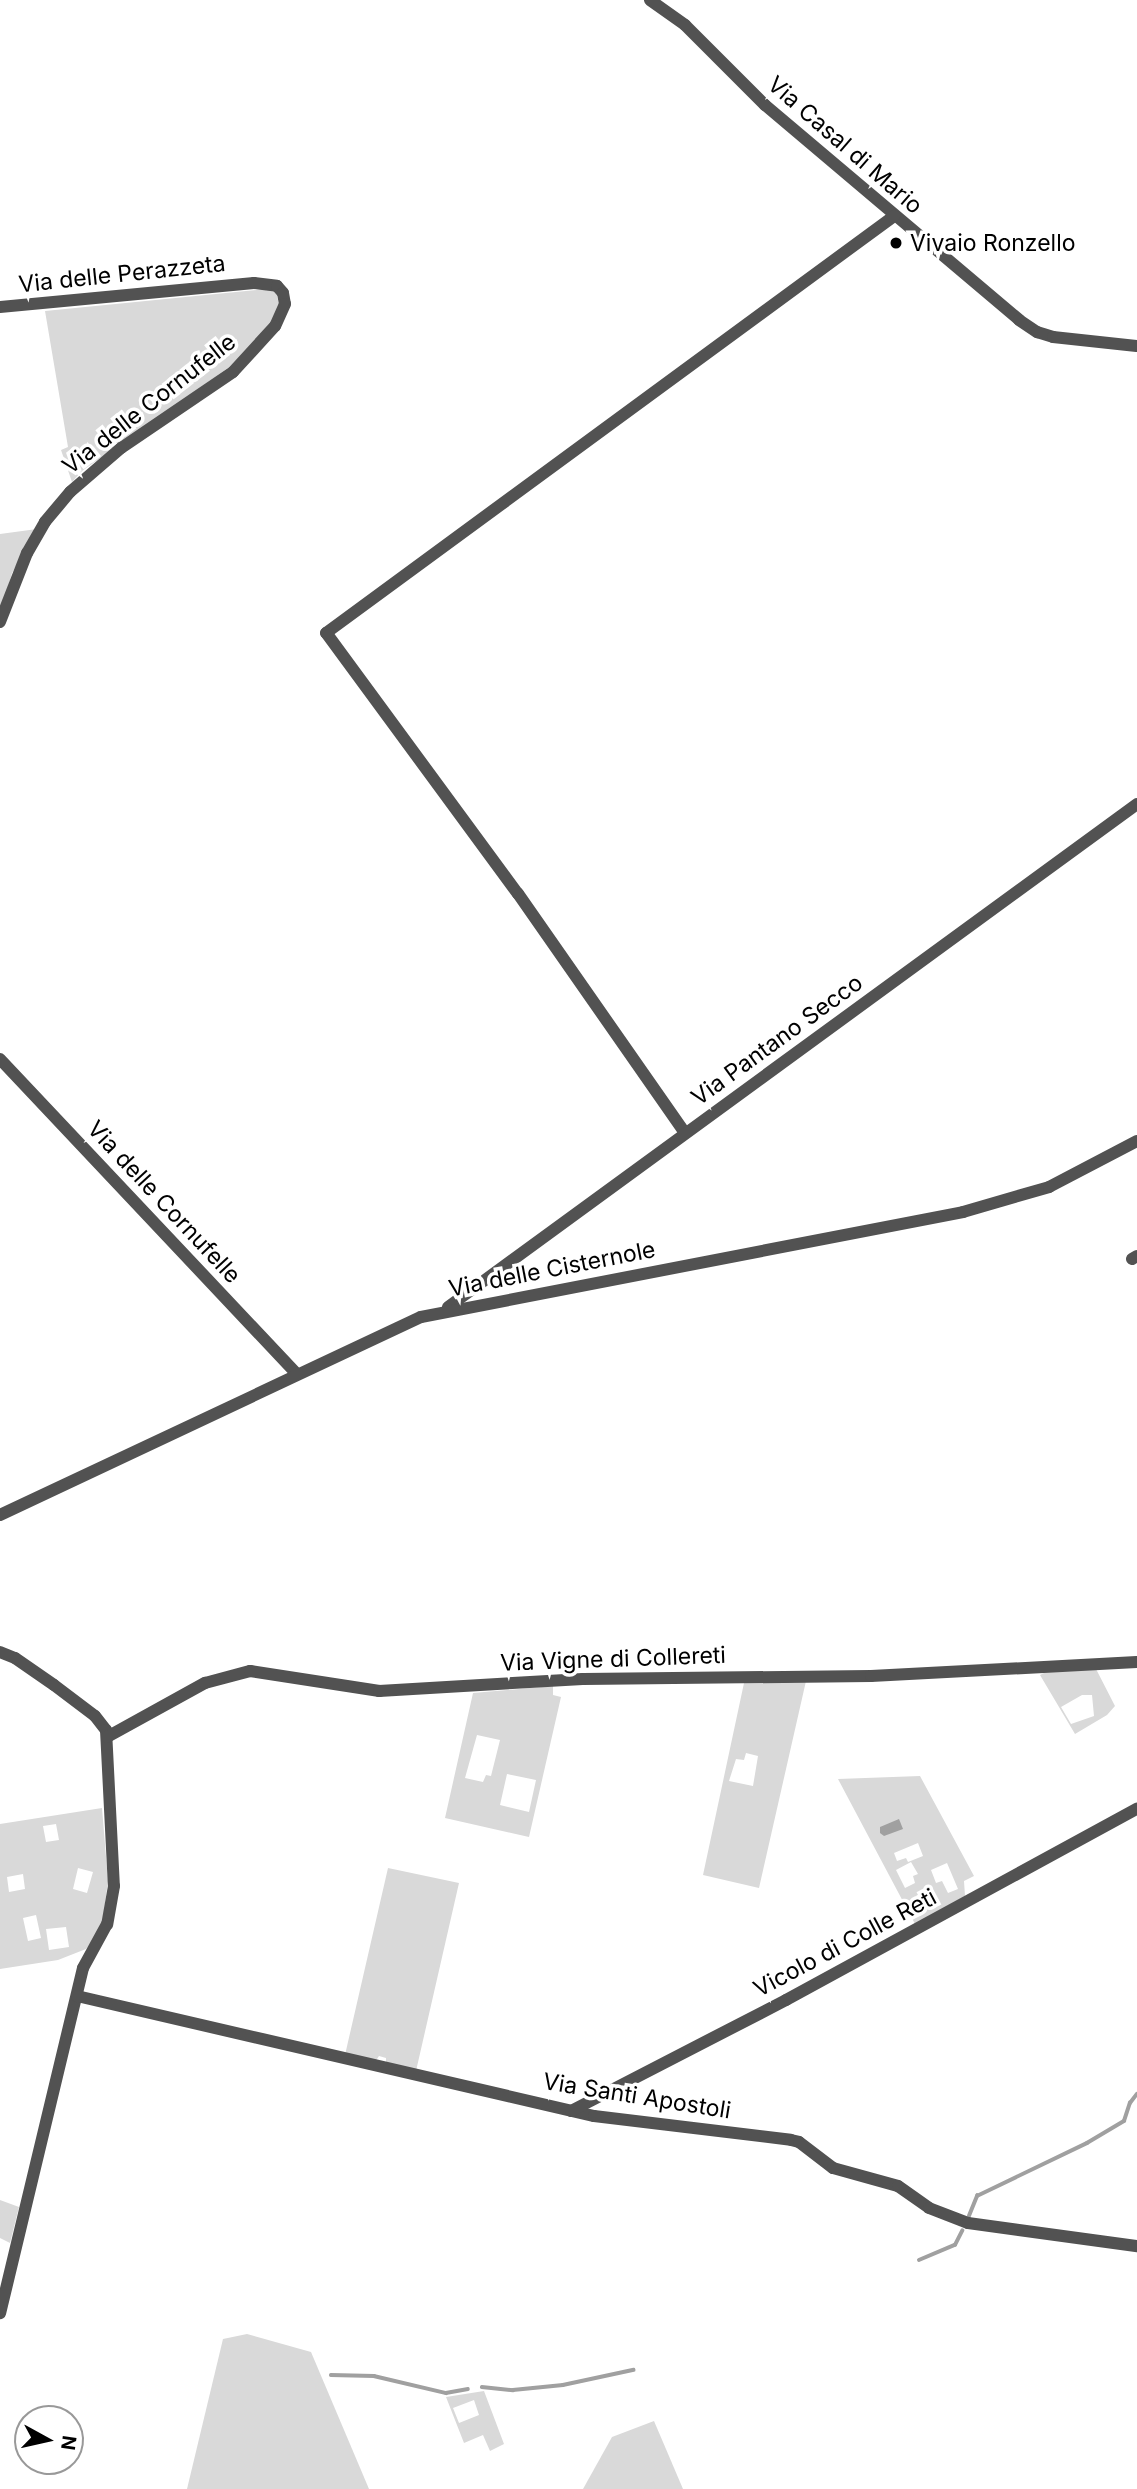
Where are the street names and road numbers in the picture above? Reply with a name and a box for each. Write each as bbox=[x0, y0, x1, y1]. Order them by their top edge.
street label: Via Casal di Mario bbox=[762, 70, 928, 220]
street label: Via delle Perazzeta bbox=[17, 249, 227, 299]
street label: Via delle Cornufelle bbox=[57, 328, 241, 480]
street label: Via Pantano Secco bbox=[686, 969, 868, 1111]
street label: Via delle Cornufelle bbox=[82, 1115, 246, 1289]
street label: Via delle Cisternole bbox=[446, 1235, 658, 1303]
street label: Via Vigne di Collereti bbox=[500, 1641, 726, 1677]
street label: Vicolo di Colle Reti bbox=[749, 1883, 941, 2003]
street label: Via Santi Apostoli bbox=[541, 2068, 733, 2124]

